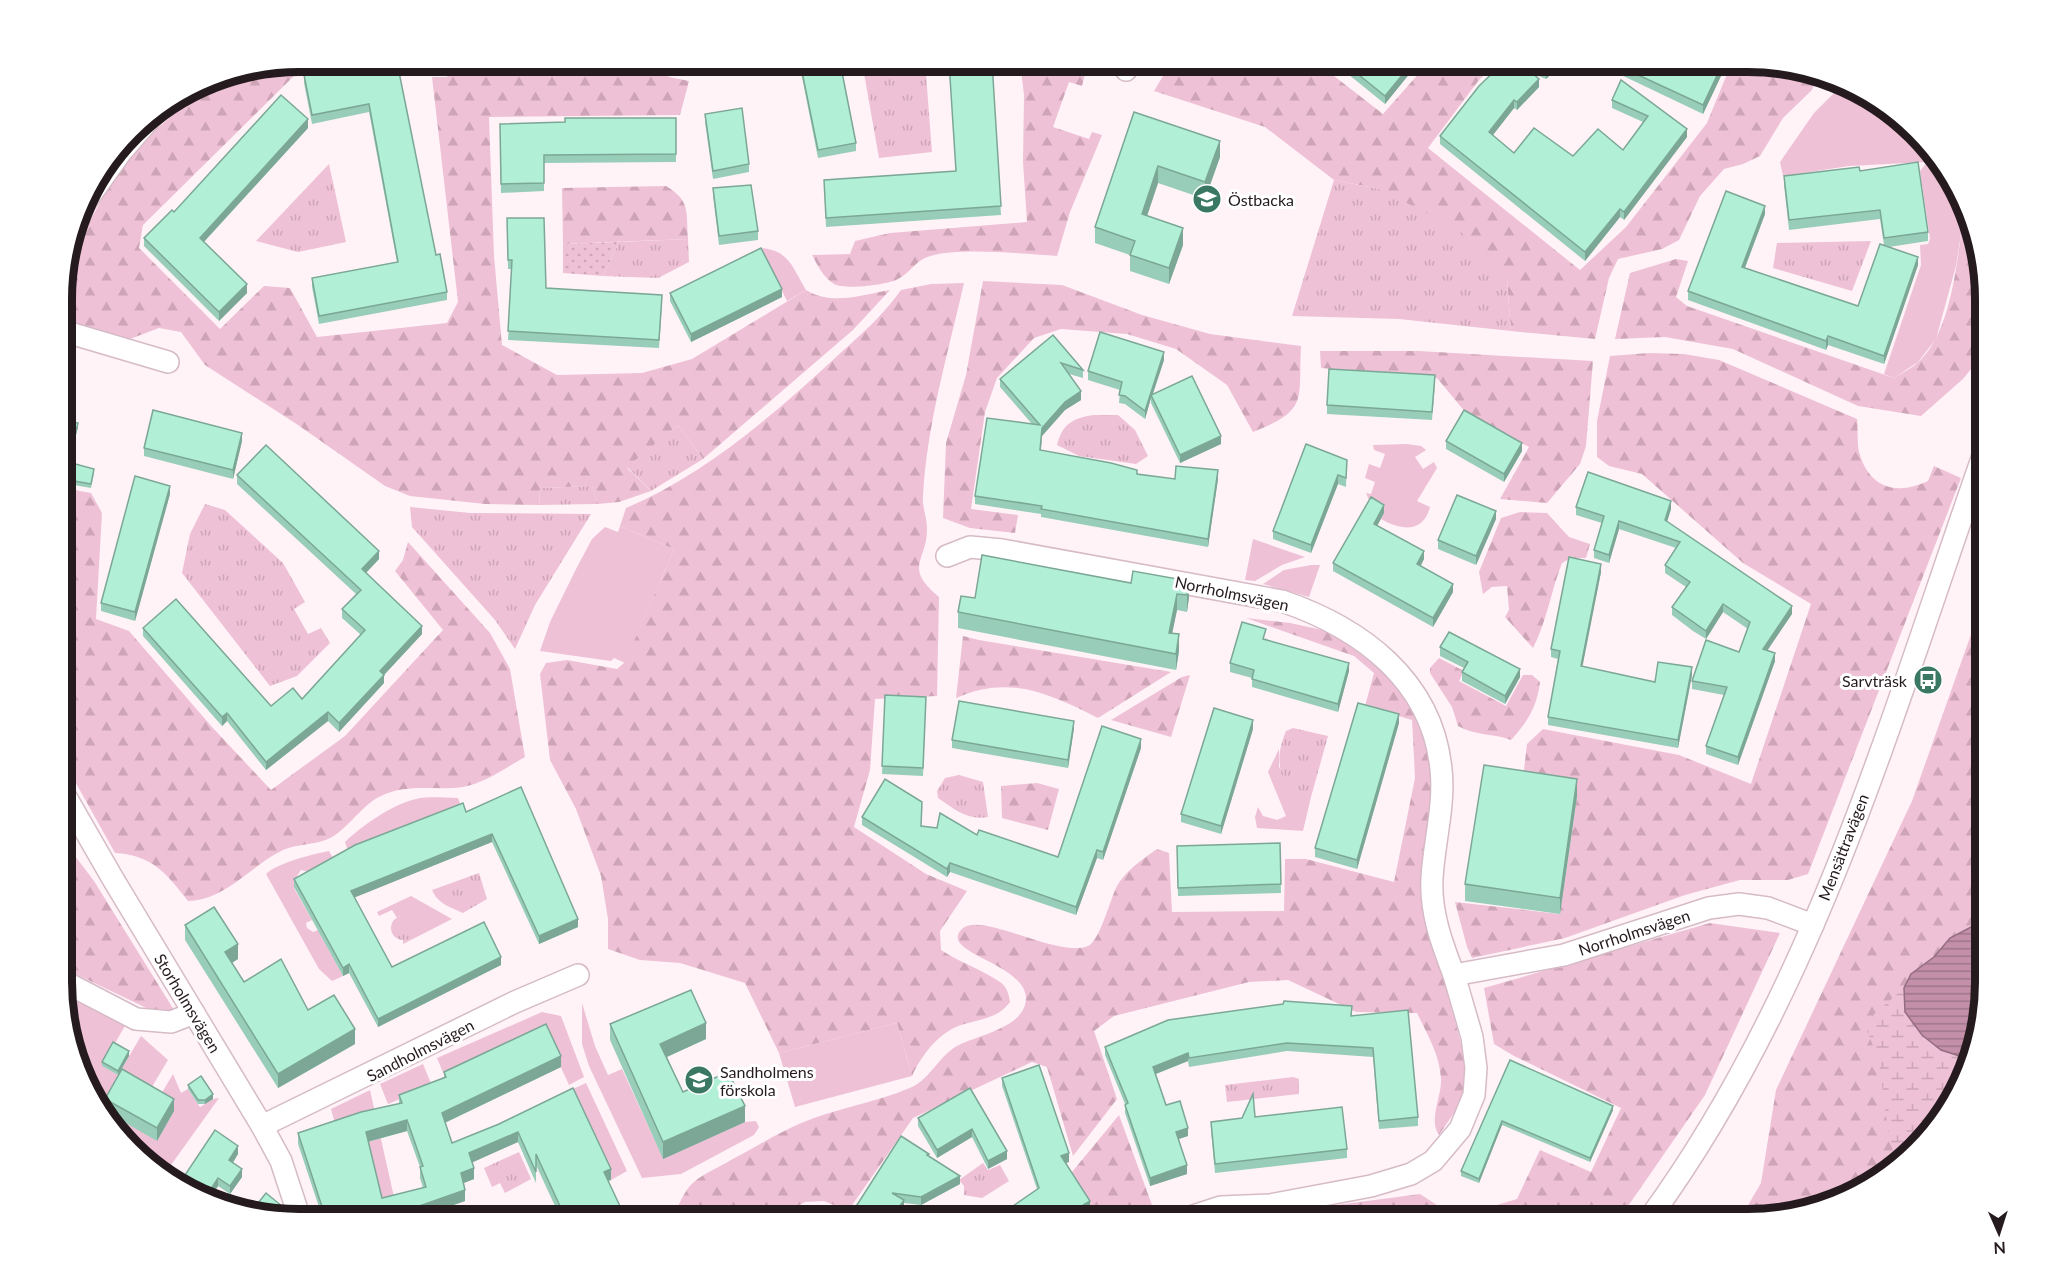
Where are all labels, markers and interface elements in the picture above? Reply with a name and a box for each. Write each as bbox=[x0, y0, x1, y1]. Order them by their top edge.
school or university icon: Östbacka bbox=[1191, 183, 1223, 215]
place label: Östbacka bbox=[1228, 190, 1294, 209]
street label: Norrholmsvägen bbox=[1173, 572, 1291, 614]
bus stop icon: Sarvträsk bbox=[1912, 664, 1944, 696]
place label: Sarvträsk bbox=[1842, 671, 1908, 690]
street label: Mensättravägen bbox=[1814, 791, 1872, 903]
street label: Norrholmsvägen bbox=[1576, 905, 1692, 959]
street label: Storholmsvägen bbox=[151, 950, 225, 1056]
street label: Sandholmsvägen bbox=[363, 1015, 477, 1085]
place label: Sandholmens förskola bbox=[720, 1062, 814, 1099]
school or university icon: Sandholmens förskola bbox=[683, 1064, 715, 1096]
north arrow bbox=[1969, 1203, 2029, 1263]
text: N bbox=[1993, 1239, 2006, 1258]

